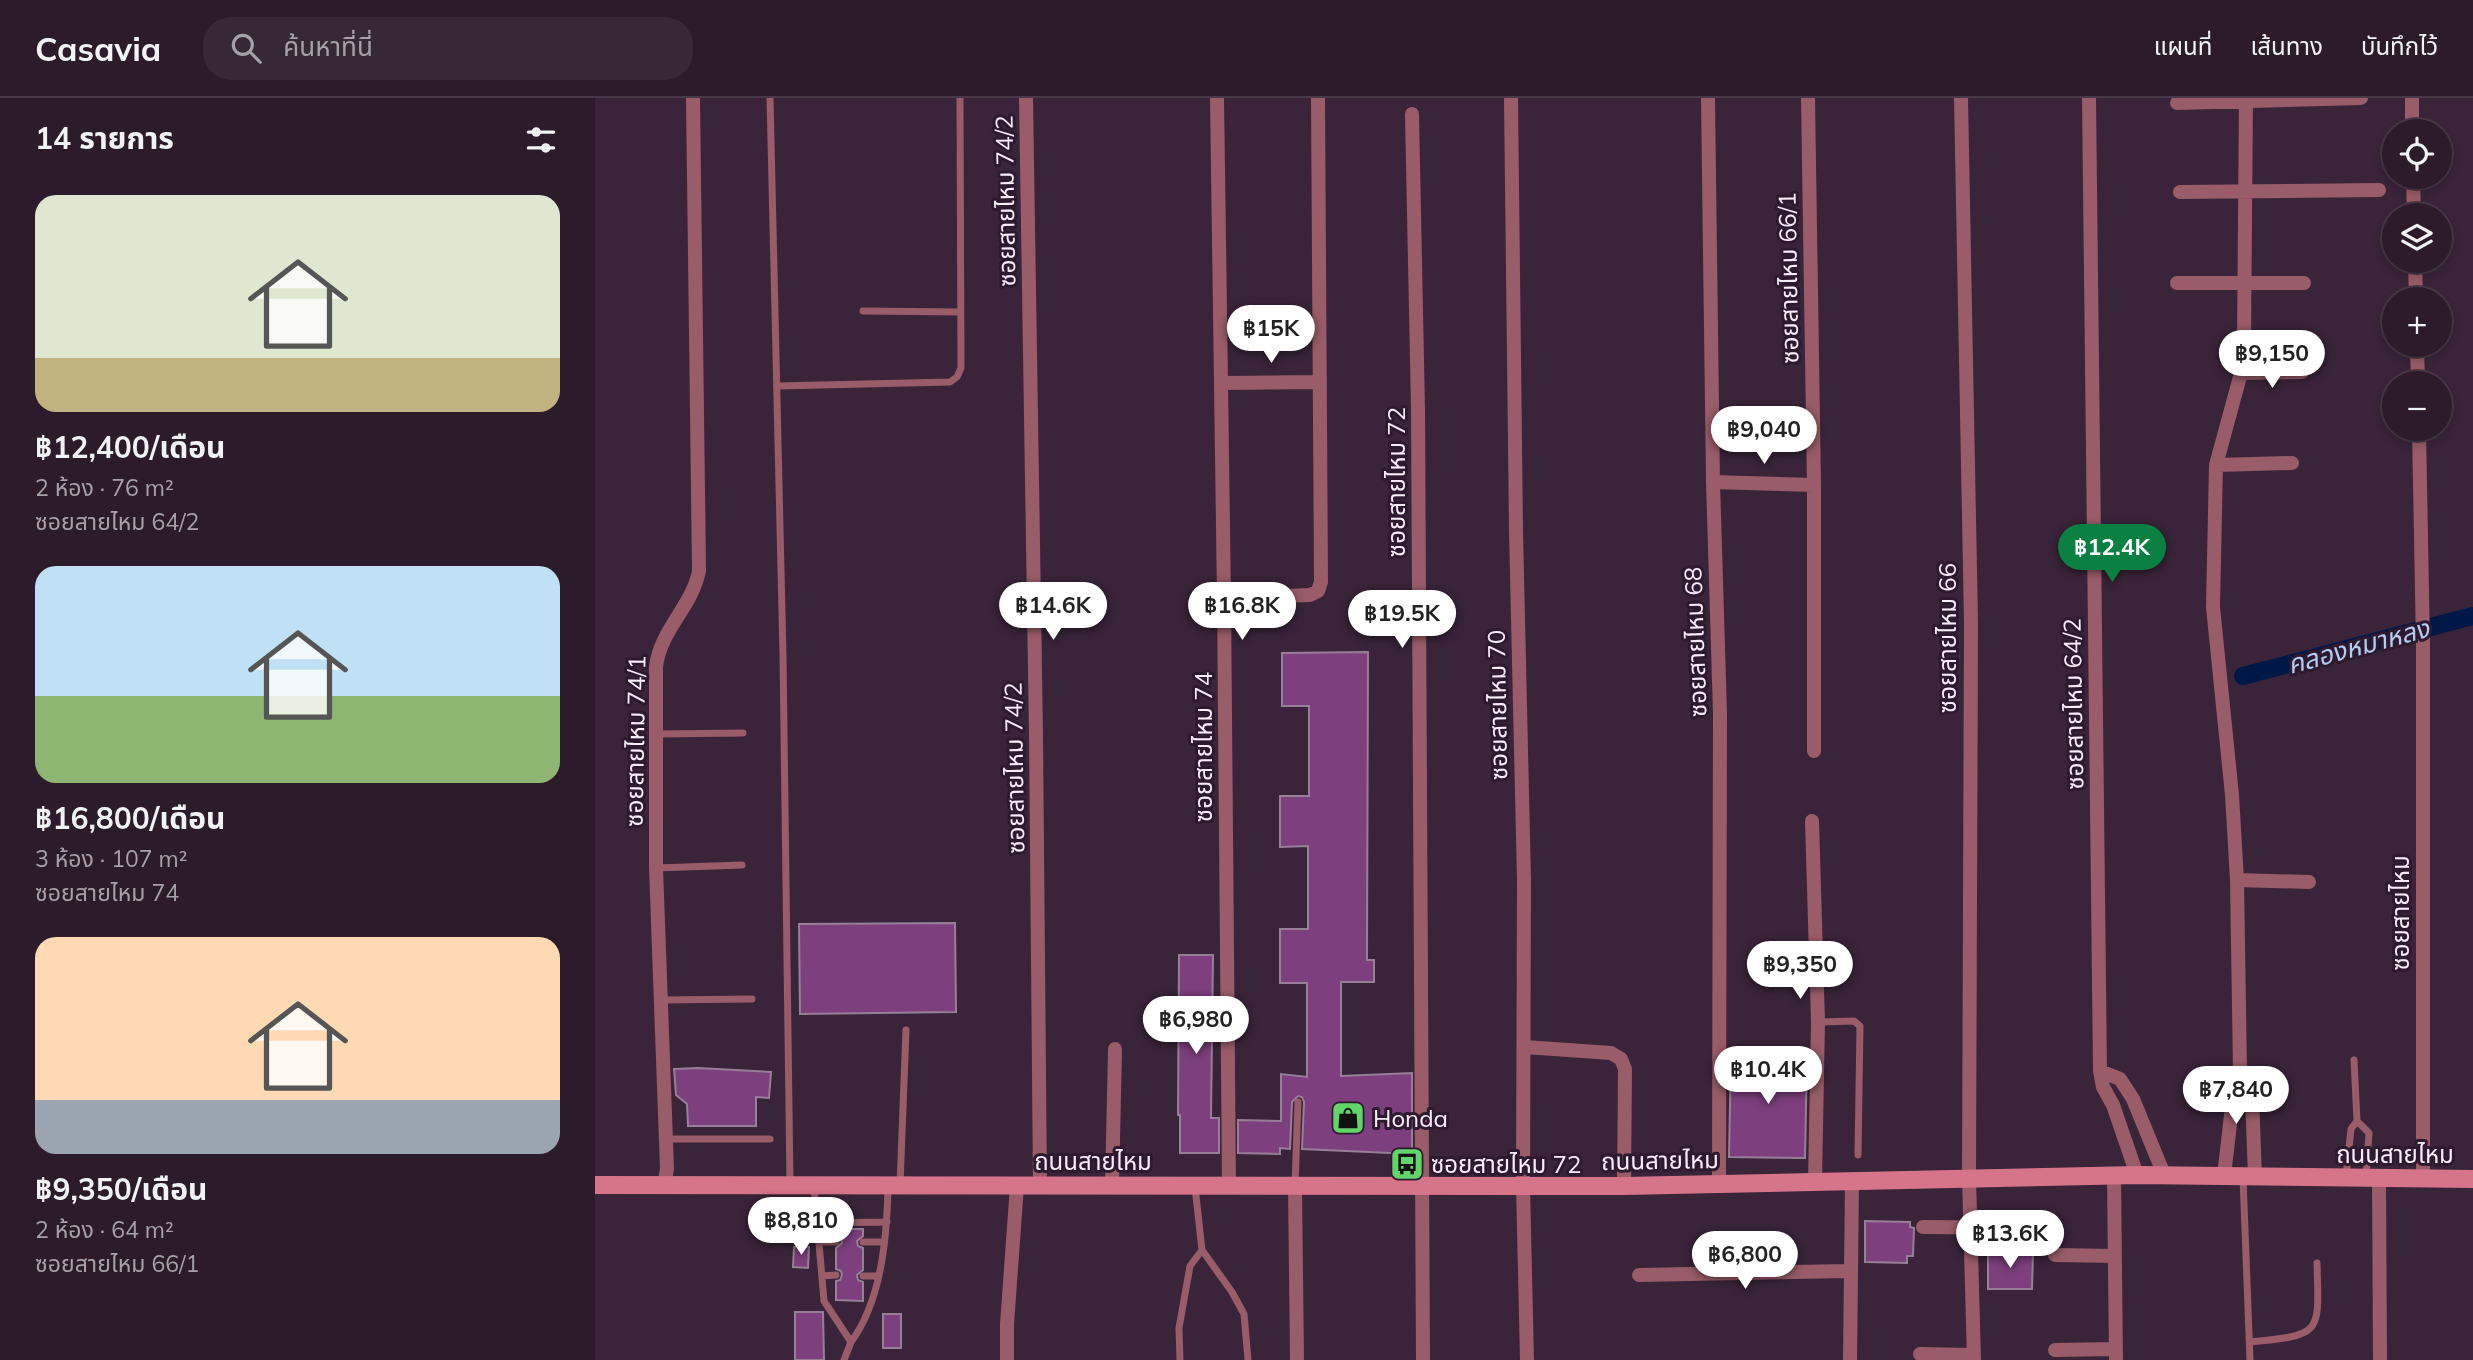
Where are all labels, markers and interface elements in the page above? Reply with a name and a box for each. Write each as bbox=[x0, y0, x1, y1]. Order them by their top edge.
search box bbox=[203, 17, 693, 80]
text: Casavia bbox=[35, 28, 161, 69]
icon: search bbox=[227, 29, 265, 67]
text: ค้นหาที่นี่ bbox=[283, 30, 373, 63]
text: แผนที่ bbox=[2154, 31, 2212, 61]
text: เส้นทาง bbox=[2250, 31, 2323, 61]
text: บันทึกไว้ bbox=[2361, 31, 2438, 61]
street label: ซอยสายไหม 74/2 bbox=[989, 115, 1021, 287]
text: 14 รายการ bbox=[35, 119, 174, 157]
map controls bbox=[2382, 119, 2452, 441]
button: locate bbox=[2382, 119, 2452, 189]
icon: filters bbox=[522, 121, 560, 159]
street label: ซอยสายไหม 66/1 bbox=[1772, 192, 1804, 364]
button: layers bbox=[2382, 203, 2452, 273]
icon: home bbox=[235, 241, 361, 367]
button: + bbox=[2382, 287, 2452, 357]
pin: ฿15K bbox=[1230, 306, 1312, 365]
text: ฿15K bbox=[1243, 313, 1299, 342]
pin: ฿9,150 bbox=[2215, 330, 2329, 390]
text: ฿9,150 bbox=[2235, 338, 2309, 367]
button: − bbox=[2382, 371, 2452, 441]
pin: ฿9,040 bbox=[1707, 406, 1821, 466]
street label: ซอยสายไหม 72 bbox=[1381, 407, 1411, 557]
text: ฿9,040 bbox=[1727, 414, 1801, 443]
text: ฿12,400/เดือน bbox=[35, 428, 225, 466]
text: 2 ห้อง · 76 m² bbox=[35, 473, 174, 502]
text: ซอยสายไหม 64/2 bbox=[35, 507, 199, 536]
pin: ฿12.4K bbox=[2055, 524, 2169, 584]
text: ฿12.4K bbox=[2074, 532, 2150, 561]
street label: ซอยสายไหม 66 bbox=[1932, 563, 1962, 713]
street label: ซอยสายไหม 68 bbox=[1677, 566, 1713, 718]
pin: ฿14.6K bbox=[996, 582, 1110, 642]
pin: ฿16.8K bbox=[1185, 582, 1299, 642]
text: ฿14.6K bbox=[1015, 590, 1091, 619]
text: ฿16.8K bbox=[1204, 590, 1280, 619]
pin: ฿19.5K bbox=[1345, 590, 1459, 650]
text: ฿19.5K bbox=[1364, 598, 1440, 627]
water label: คลองหมาหลง bbox=[2283, 611, 2434, 681]
icon: home bbox=[235, 612, 361, 738]
street label: ซอยสายไหม 64/2 bbox=[2057, 618, 2089, 790]
street label: ซอยสายไหม 70 bbox=[1481, 630, 1513, 780]
street label: ซอยสายไหม 74/1 bbox=[619, 655, 651, 827]
street label: ซอยสายไหม 74 bbox=[1188, 672, 1218, 822]
street label: ซอยสายไหม 74/2 bbox=[998, 682, 1030, 854]
text: ฿16,800/เดือน bbox=[35, 799, 225, 837]
text: 3 ห้อง · 107 m² bbox=[35, 844, 188, 873]
street label: ซอยสายไหม bbox=[2385, 855, 2415, 971]
text: ซอยสายไหม 74 bbox=[35, 878, 179, 907]
pin: ฿9,350 bbox=[1743, 942, 1857, 1001]
text: ฿9,350 bbox=[1763, 949, 1837, 978]
icon: home bbox=[235, 983, 361, 1109]
pin: ฿6,980 bbox=[1139, 996, 1253, 1056]
text: ฿6,980 bbox=[1159, 1004, 1233, 1033]
pin: ฿10.4K bbox=[1711, 1046, 1825, 1106]
text: ฿10.4K bbox=[1730, 1054, 1806, 1083]
pin: ฿7,840 bbox=[2179, 1066, 2293, 1126]
text: ฿7,840 bbox=[2199, 1074, 2273, 1103]
shop icon: Honda bbox=[1329, 1099, 1367, 1137]
place label: Honda bbox=[1373, 1103, 1448, 1133]
street label: ถนนสายไหม bbox=[2336, 1139, 2454, 1169]
street label: ถนนสายไหม bbox=[1601, 1144, 1719, 1176]
bus stop icon: ซอยสายไหม 72 bbox=[1388, 1145, 1426, 1183]
street label: ถนนสายไหม bbox=[1034, 1146, 1152, 1176]
place label: ซอยสายไหม 72 bbox=[1431, 1149, 1581, 1179]
text: ฿9,350/เดือน bbox=[35, 1170, 207, 1208]
pin: ฿8,810 bbox=[744, 1198, 858, 1257]
text: ฿8,810 bbox=[764, 1205, 838, 1234]
pin: ฿13.6K bbox=[1953, 1210, 2067, 1270]
text: 2 ห้อง · 64 m² bbox=[35, 1215, 174, 1244]
text: ฿13.6K bbox=[1972, 1218, 2048, 1247]
pin: ฿6,800 bbox=[1688, 1232, 1802, 1291]
text: ฿6,800 bbox=[1708, 1239, 1782, 1268]
text: ซอยสายไหม 66/1 bbox=[35, 1249, 199, 1278]

